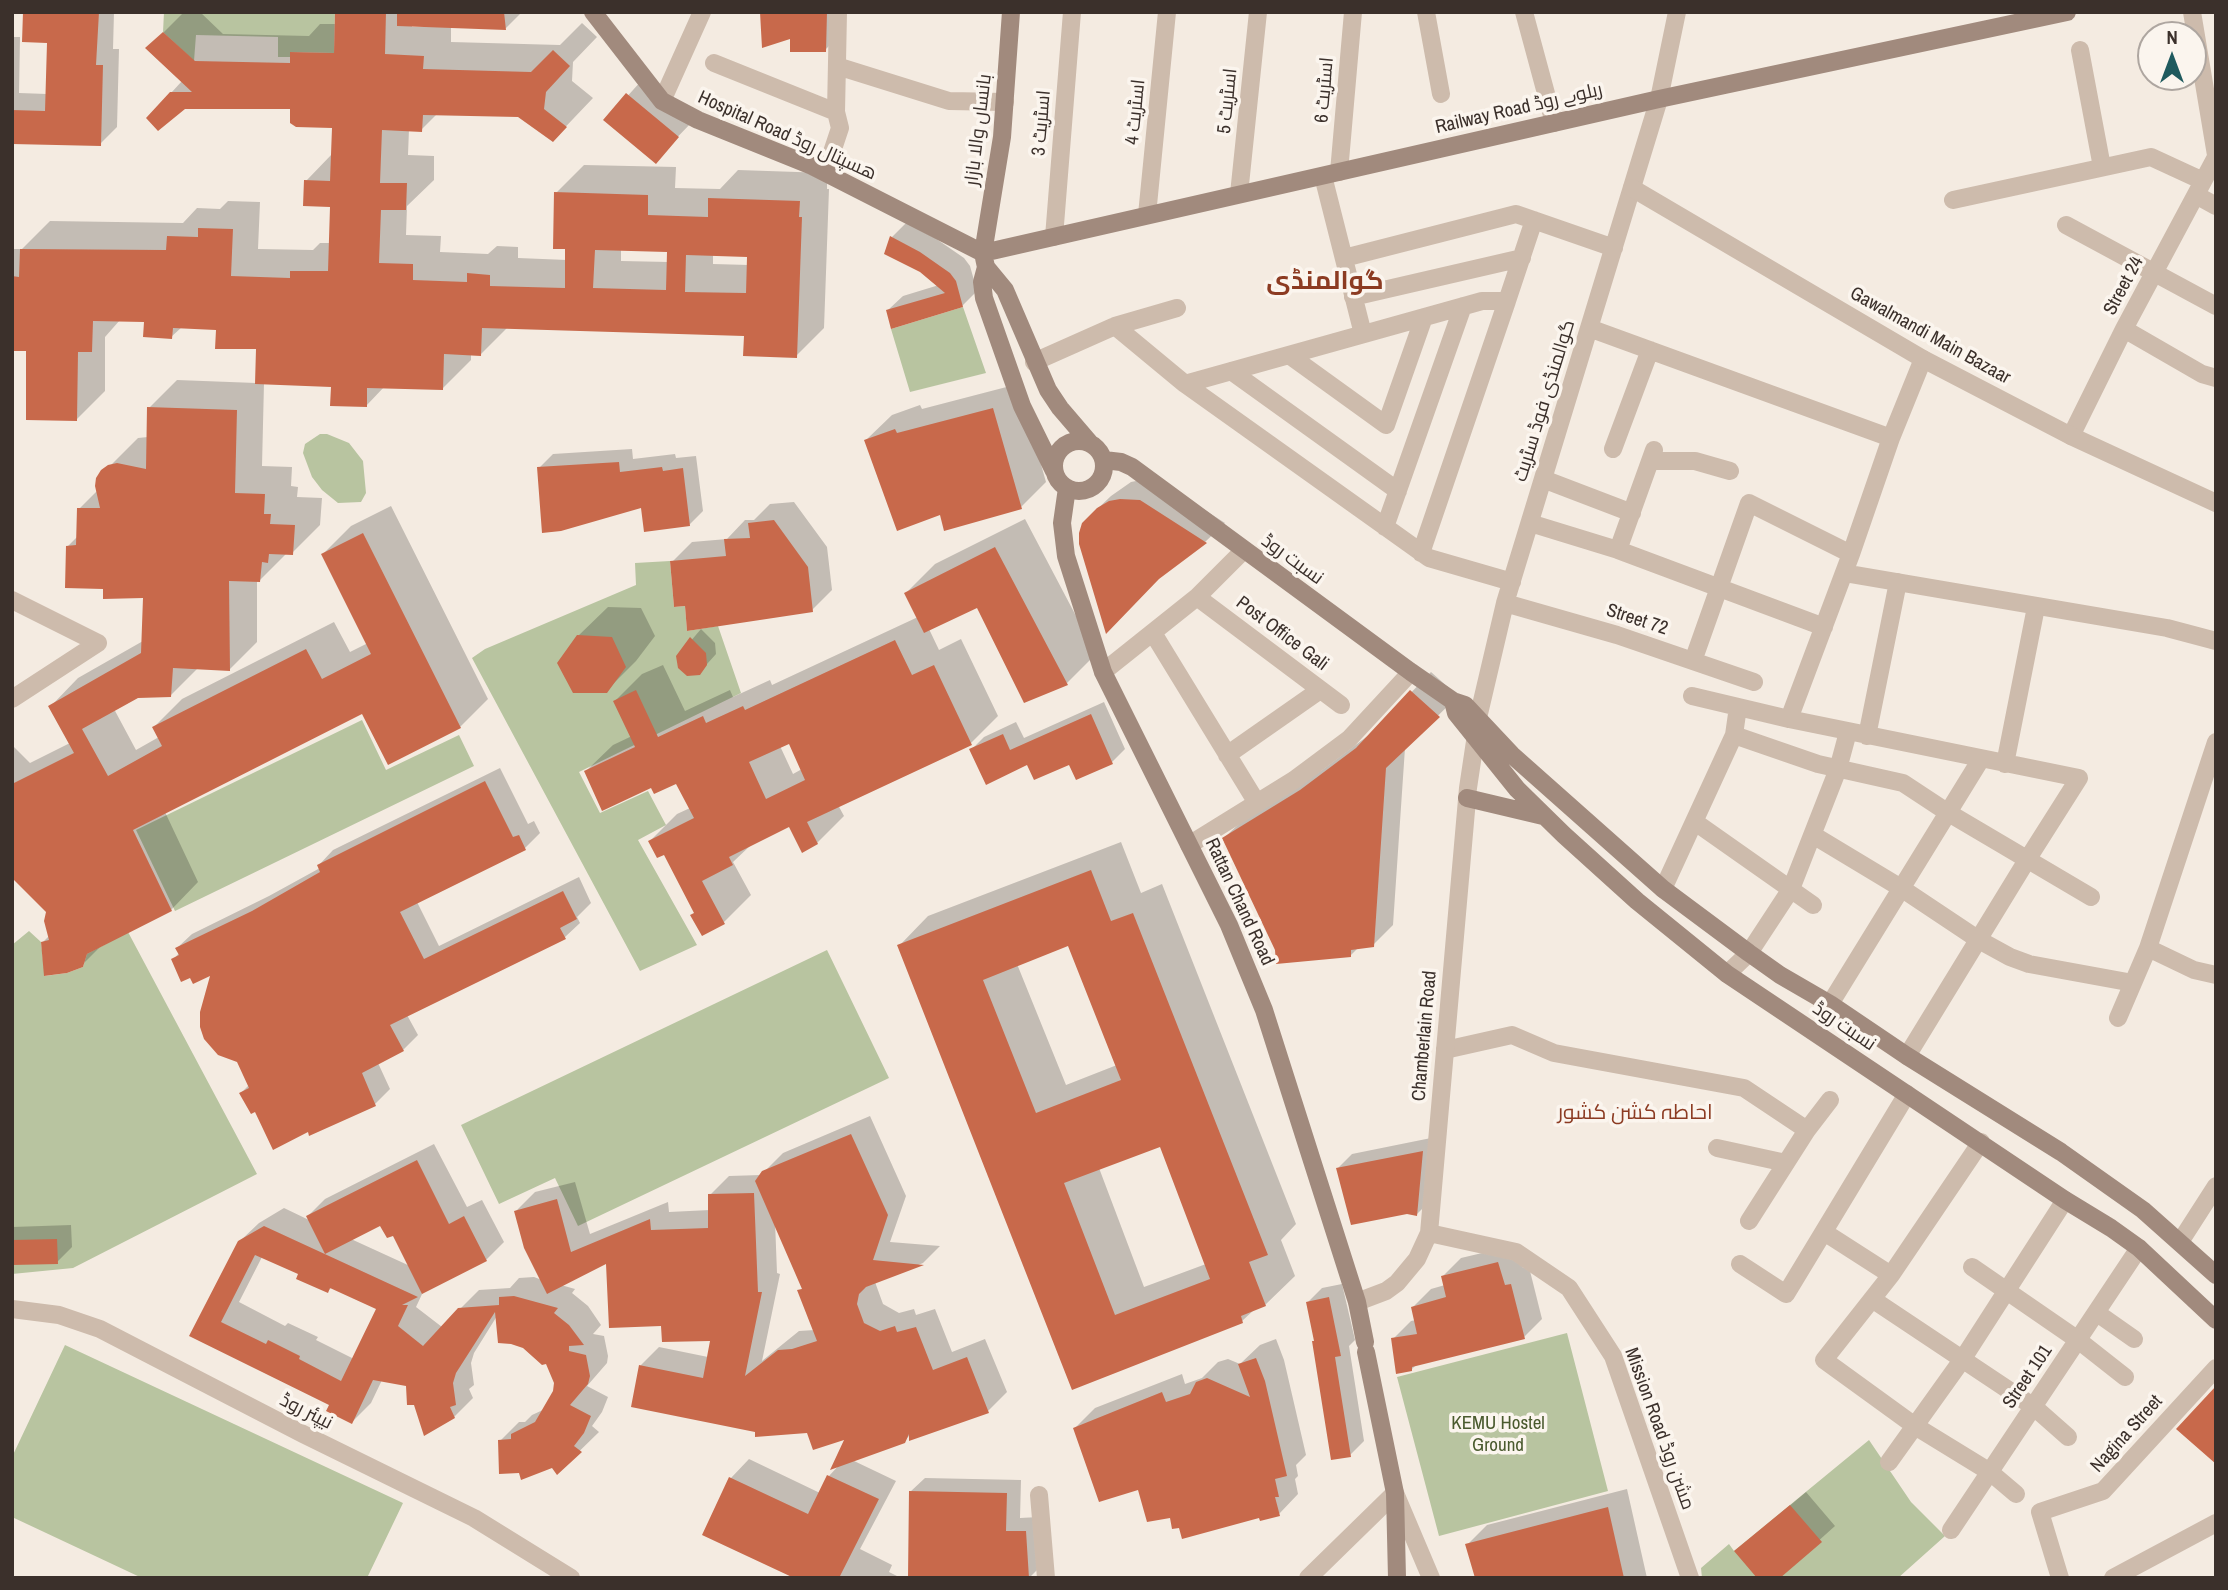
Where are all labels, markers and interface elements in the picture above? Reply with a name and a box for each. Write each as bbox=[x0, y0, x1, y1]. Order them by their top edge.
north arrow bbox=[2137, 21, 2207, 91]
text: N bbox=[2166, 24, 2178, 50]
street label: اسٹریٹ 6 bbox=[1311, 56, 1339, 124]
street label: اسٹریٹ 5 bbox=[1213, 67, 1243, 135]
street label: بانساں والا بازار bbox=[961, 73, 997, 187]
street label: اسٹریٹ 4 bbox=[1121, 78, 1151, 146]
street label: Railway Road ریلوے روڈ bbox=[1433, 79, 1605, 139]
street label: Hospital Road ھسپتال روڈ bbox=[694, 86, 880, 186]
street label: اسٹریٹ 3 bbox=[1028, 89, 1056, 157]
street label: Street 24 bbox=[2099, 253, 2149, 319]
district label: گوالمنڈی bbox=[1266, 266, 1384, 298]
street label: Gawalmandi Main Bazaar bbox=[1846, 282, 2014, 390]
street label: گوالمنڈی فوڈ سٹریٹ bbox=[1510, 317, 1580, 485]
street label: نسبت روڈ bbox=[1256, 530, 1328, 590]
street label: Post Office Gali bbox=[1231, 592, 1333, 676]
street label: Street 72 bbox=[1603, 599, 1671, 641]
street label: Rattan Chand Road bbox=[1200, 835, 1278, 969]
street label: Chamberlain Road bbox=[1408, 970, 1442, 1102]
street label: نسبت روڈ bbox=[1808, 998, 1880, 1056]
district label: احاطہ کشن کشور bbox=[1557, 1100, 1713, 1126]
street label: Street 101 bbox=[1998, 1341, 2058, 1413]
street label: Mission Road مشن روڈ bbox=[1619, 1345, 1699, 1513]
street label: نیپئر روڈ bbox=[276, 1389, 336, 1435]
street label: Nagina Street bbox=[2086, 1391, 2168, 1477]
park label: KEMU Hostel Ground bbox=[1451, 1413, 1545, 1457]

